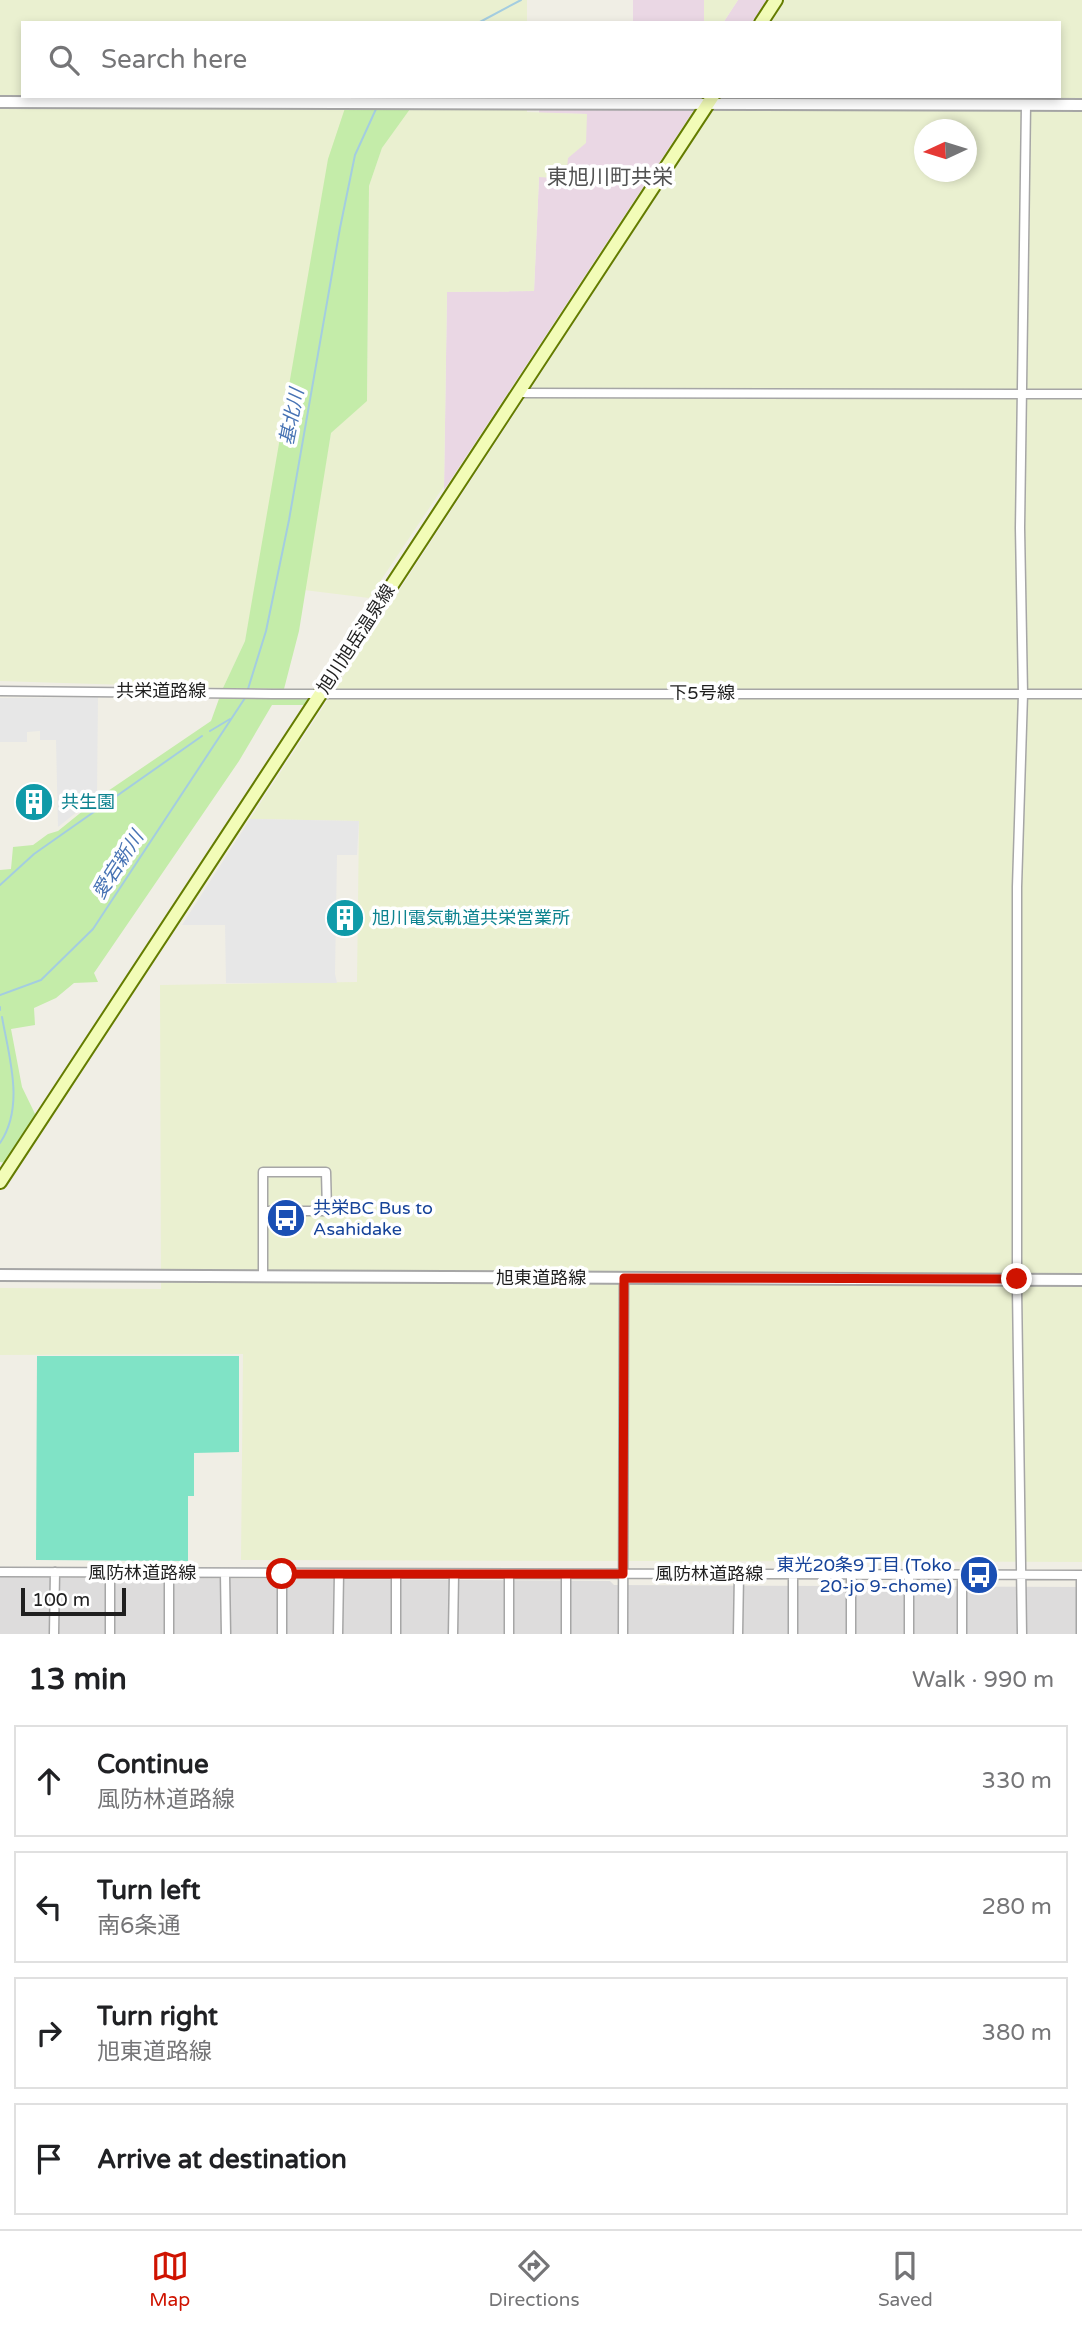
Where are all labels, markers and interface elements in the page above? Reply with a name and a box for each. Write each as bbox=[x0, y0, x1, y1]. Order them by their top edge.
search box bbox=[21, 21, 1061, 98]
icon: search bbox=[45, 41, 83, 79]
text: Search here bbox=[101, 44, 247, 75]
north arrow bbox=[914, 119, 977, 182]
district label: 東旭川町共栄 bbox=[547, 165, 673, 190]
water label: 基北川 bbox=[276, 385, 309, 447]
street label: 旭川旭岳温泉線 bbox=[312, 580, 400, 698]
street label: 共栄道路線 bbox=[116, 680, 206, 702]
street label: 下5号線 bbox=[669, 682, 735, 704]
building icon: 共生園 bbox=[13, 781, 55, 823]
place label: 共生園 bbox=[61, 791, 115, 813]
water label: 愛宕新川 bbox=[88, 825, 149, 903]
building icon: 旭川電気軌道共栄営業所 bbox=[324, 897, 366, 939]
place label: 旭川電気軌道共栄営業所 bbox=[372, 907, 570, 929]
bus stop icon: 共栄BC Bus to Asahidake bbox=[265, 1197, 307, 1239]
place label: 共栄BC Bus to Asahidake bbox=[313, 1197, 433, 1240]
route end bbox=[1001, 1263, 1032, 1294]
street label: 旭東道路線 bbox=[496, 1267, 586, 1289]
place label: 東光20条9丁目 (Toko 20-jo 9-chome) bbox=[776, 1554, 952, 1597]
bus stop icon: 東光20条9丁目 (Toko 20-jo 9-chome) bbox=[958, 1554, 1000, 1596]
route start bbox=[266, 1558, 297, 1589]
street label: 風防林道路線 bbox=[88, 1562, 196, 1584]
street label: 風防林道路線 bbox=[655, 1563, 763, 1585]
scale bar bbox=[21, 1585, 126, 1617]
text: 100 m bbox=[32, 1589, 90, 1611]
text: 13 min bbox=[28, 1661, 127, 1698]
text: Walk · 990 m bbox=[912, 1666, 1054, 1694]
text: Continue bbox=[97, 1749, 209, 1780]
icon: ahead bbox=[30, 1762, 68, 1800]
text: 330 m bbox=[982, 1767, 1052, 1795]
text: 風防林道路線 bbox=[97, 1786, 235, 1814]
text: Turn left bbox=[97, 1875, 200, 1906]
icon: left bbox=[30, 1888, 68, 1926]
text: 280 m bbox=[982, 1893, 1052, 1921]
text: 南6条通 bbox=[97, 1912, 180, 1940]
text: Turn right bbox=[97, 2001, 218, 2032]
icon: right bbox=[30, 2014, 68, 2052]
text: 380 m bbox=[982, 2019, 1052, 2047]
text: 旭東道路線 bbox=[97, 2038, 212, 2066]
icon: arrive bbox=[30, 2140, 68, 2178]
text: Arrive at destination bbox=[97, 2144, 347, 2175]
tab: Map bbox=[149, 2247, 190, 2311]
tab: Directions bbox=[489, 2247, 580, 2311]
tab: Saved bbox=[878, 2247, 933, 2311]

